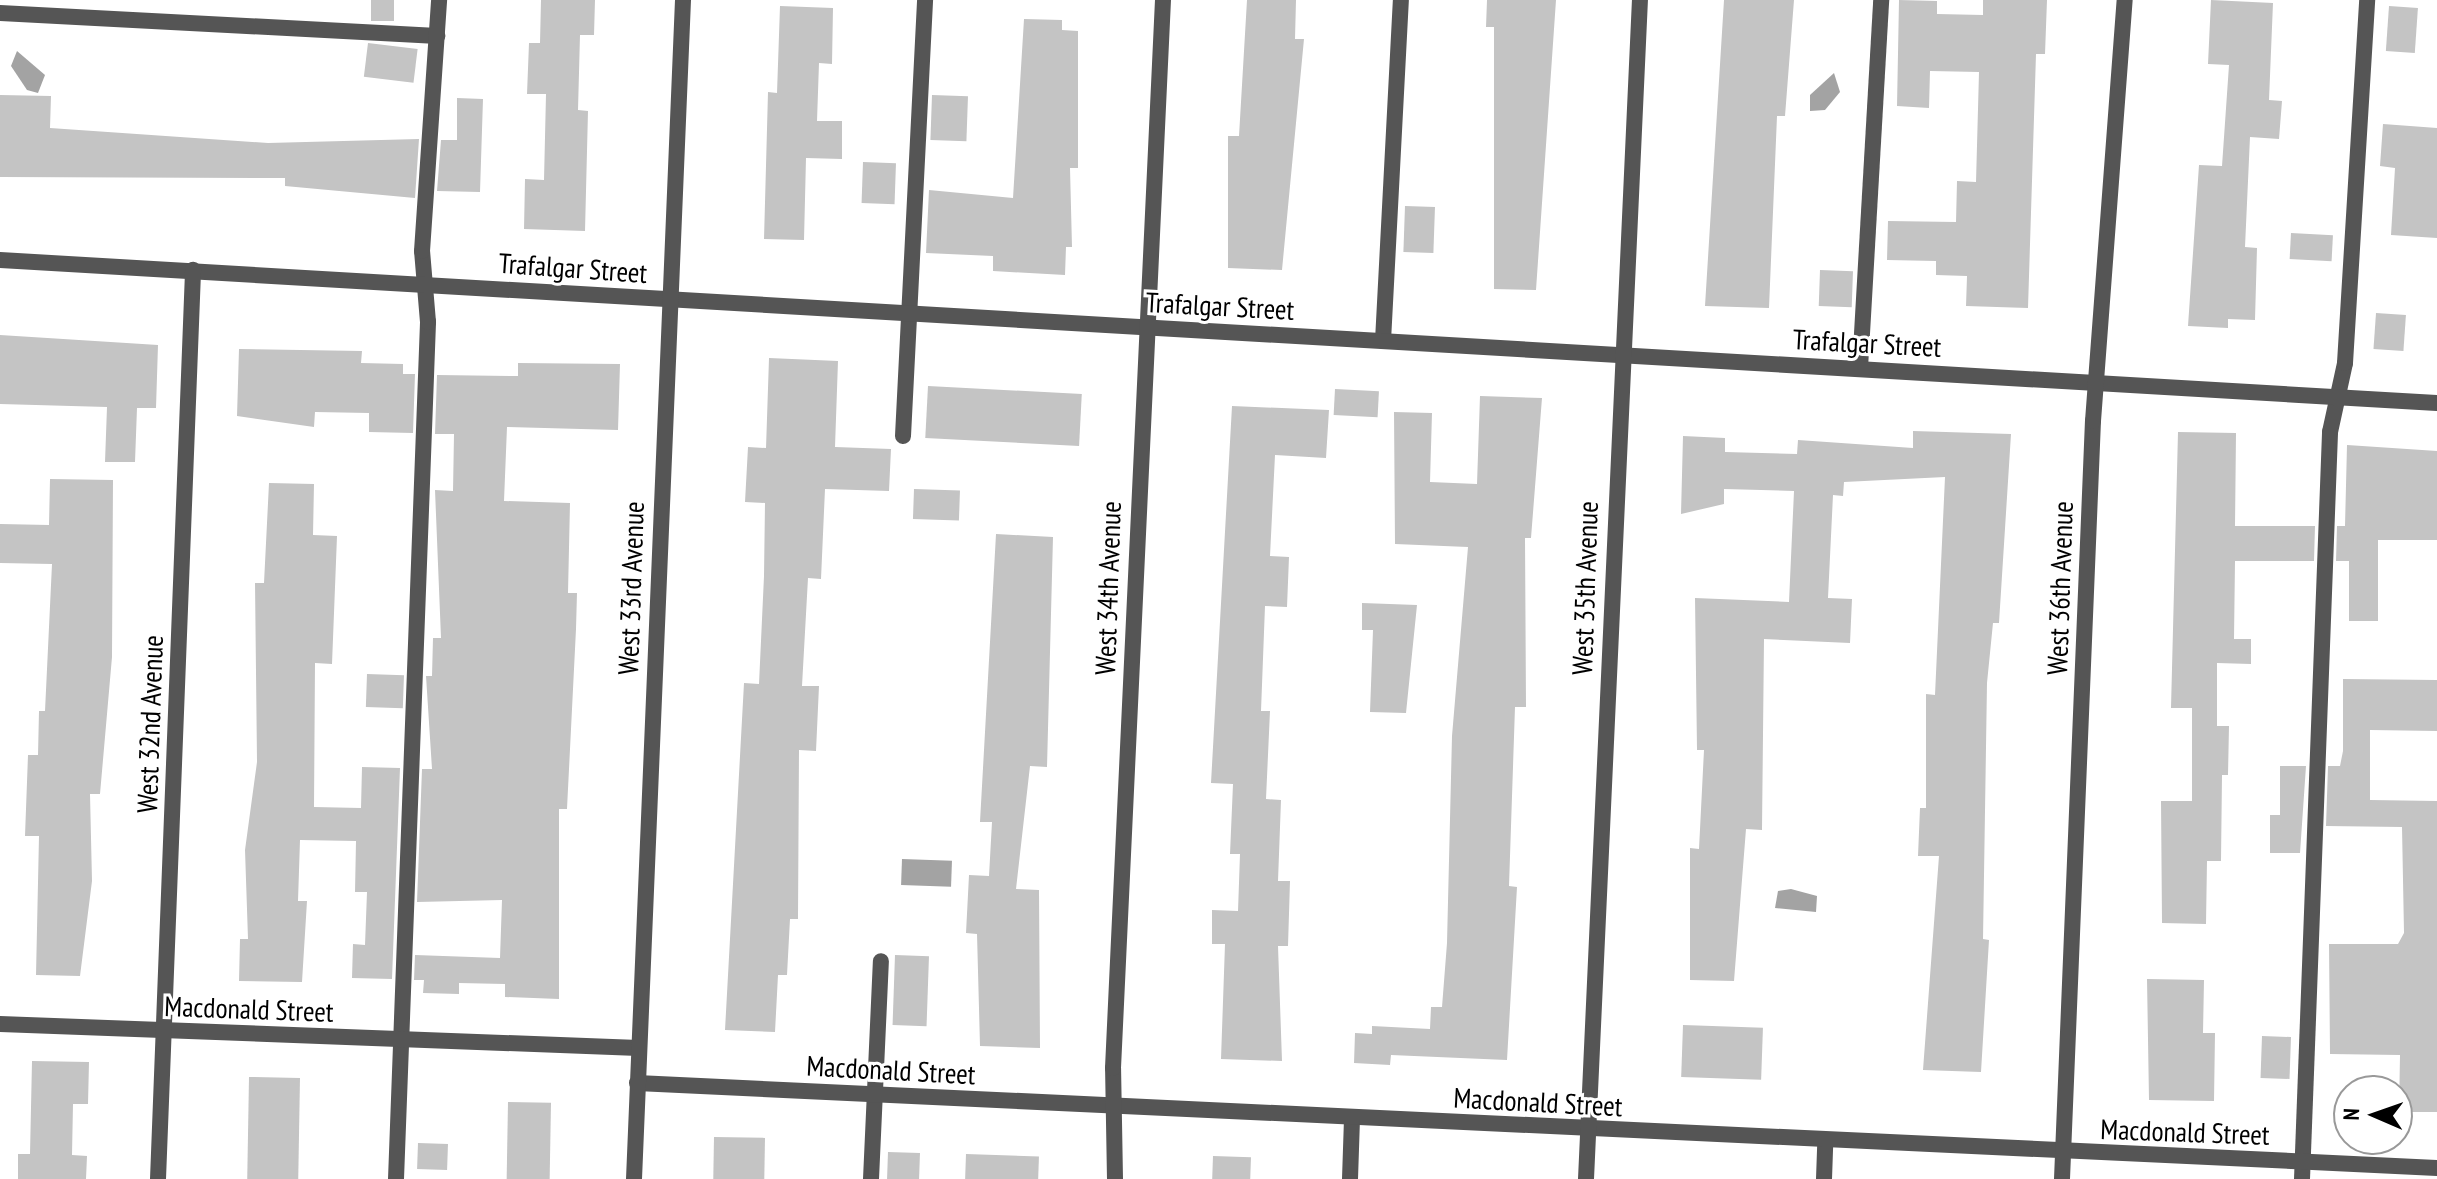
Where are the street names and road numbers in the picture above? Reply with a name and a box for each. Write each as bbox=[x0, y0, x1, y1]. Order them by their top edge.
street label: Trafalgar Street bbox=[498, 246, 648, 290]
street label: Trafalgar Street bbox=[1145, 285, 1295, 327]
street label: Trafalgar Street bbox=[1792, 322, 1942, 364]
street label: West 33rd Avenue bbox=[611, 500, 651, 676]
street label: West 34th Avenue bbox=[1088, 500, 1128, 676]
street label: West 35th Avenue bbox=[1565, 500, 1605, 676]
street label: West 36th Avenue bbox=[2040, 500, 2080, 676]
street label: West 32nd Avenue bbox=[130, 634, 170, 814]
street label: Macdonald Street bbox=[164, 989, 334, 1029]
street label: Macdonald Street bbox=[806, 1049, 976, 1091]
street label: Macdonald Street bbox=[1453, 1081, 1623, 1123]
street label: Macdonald Street bbox=[2100, 1112, 2270, 1152]

